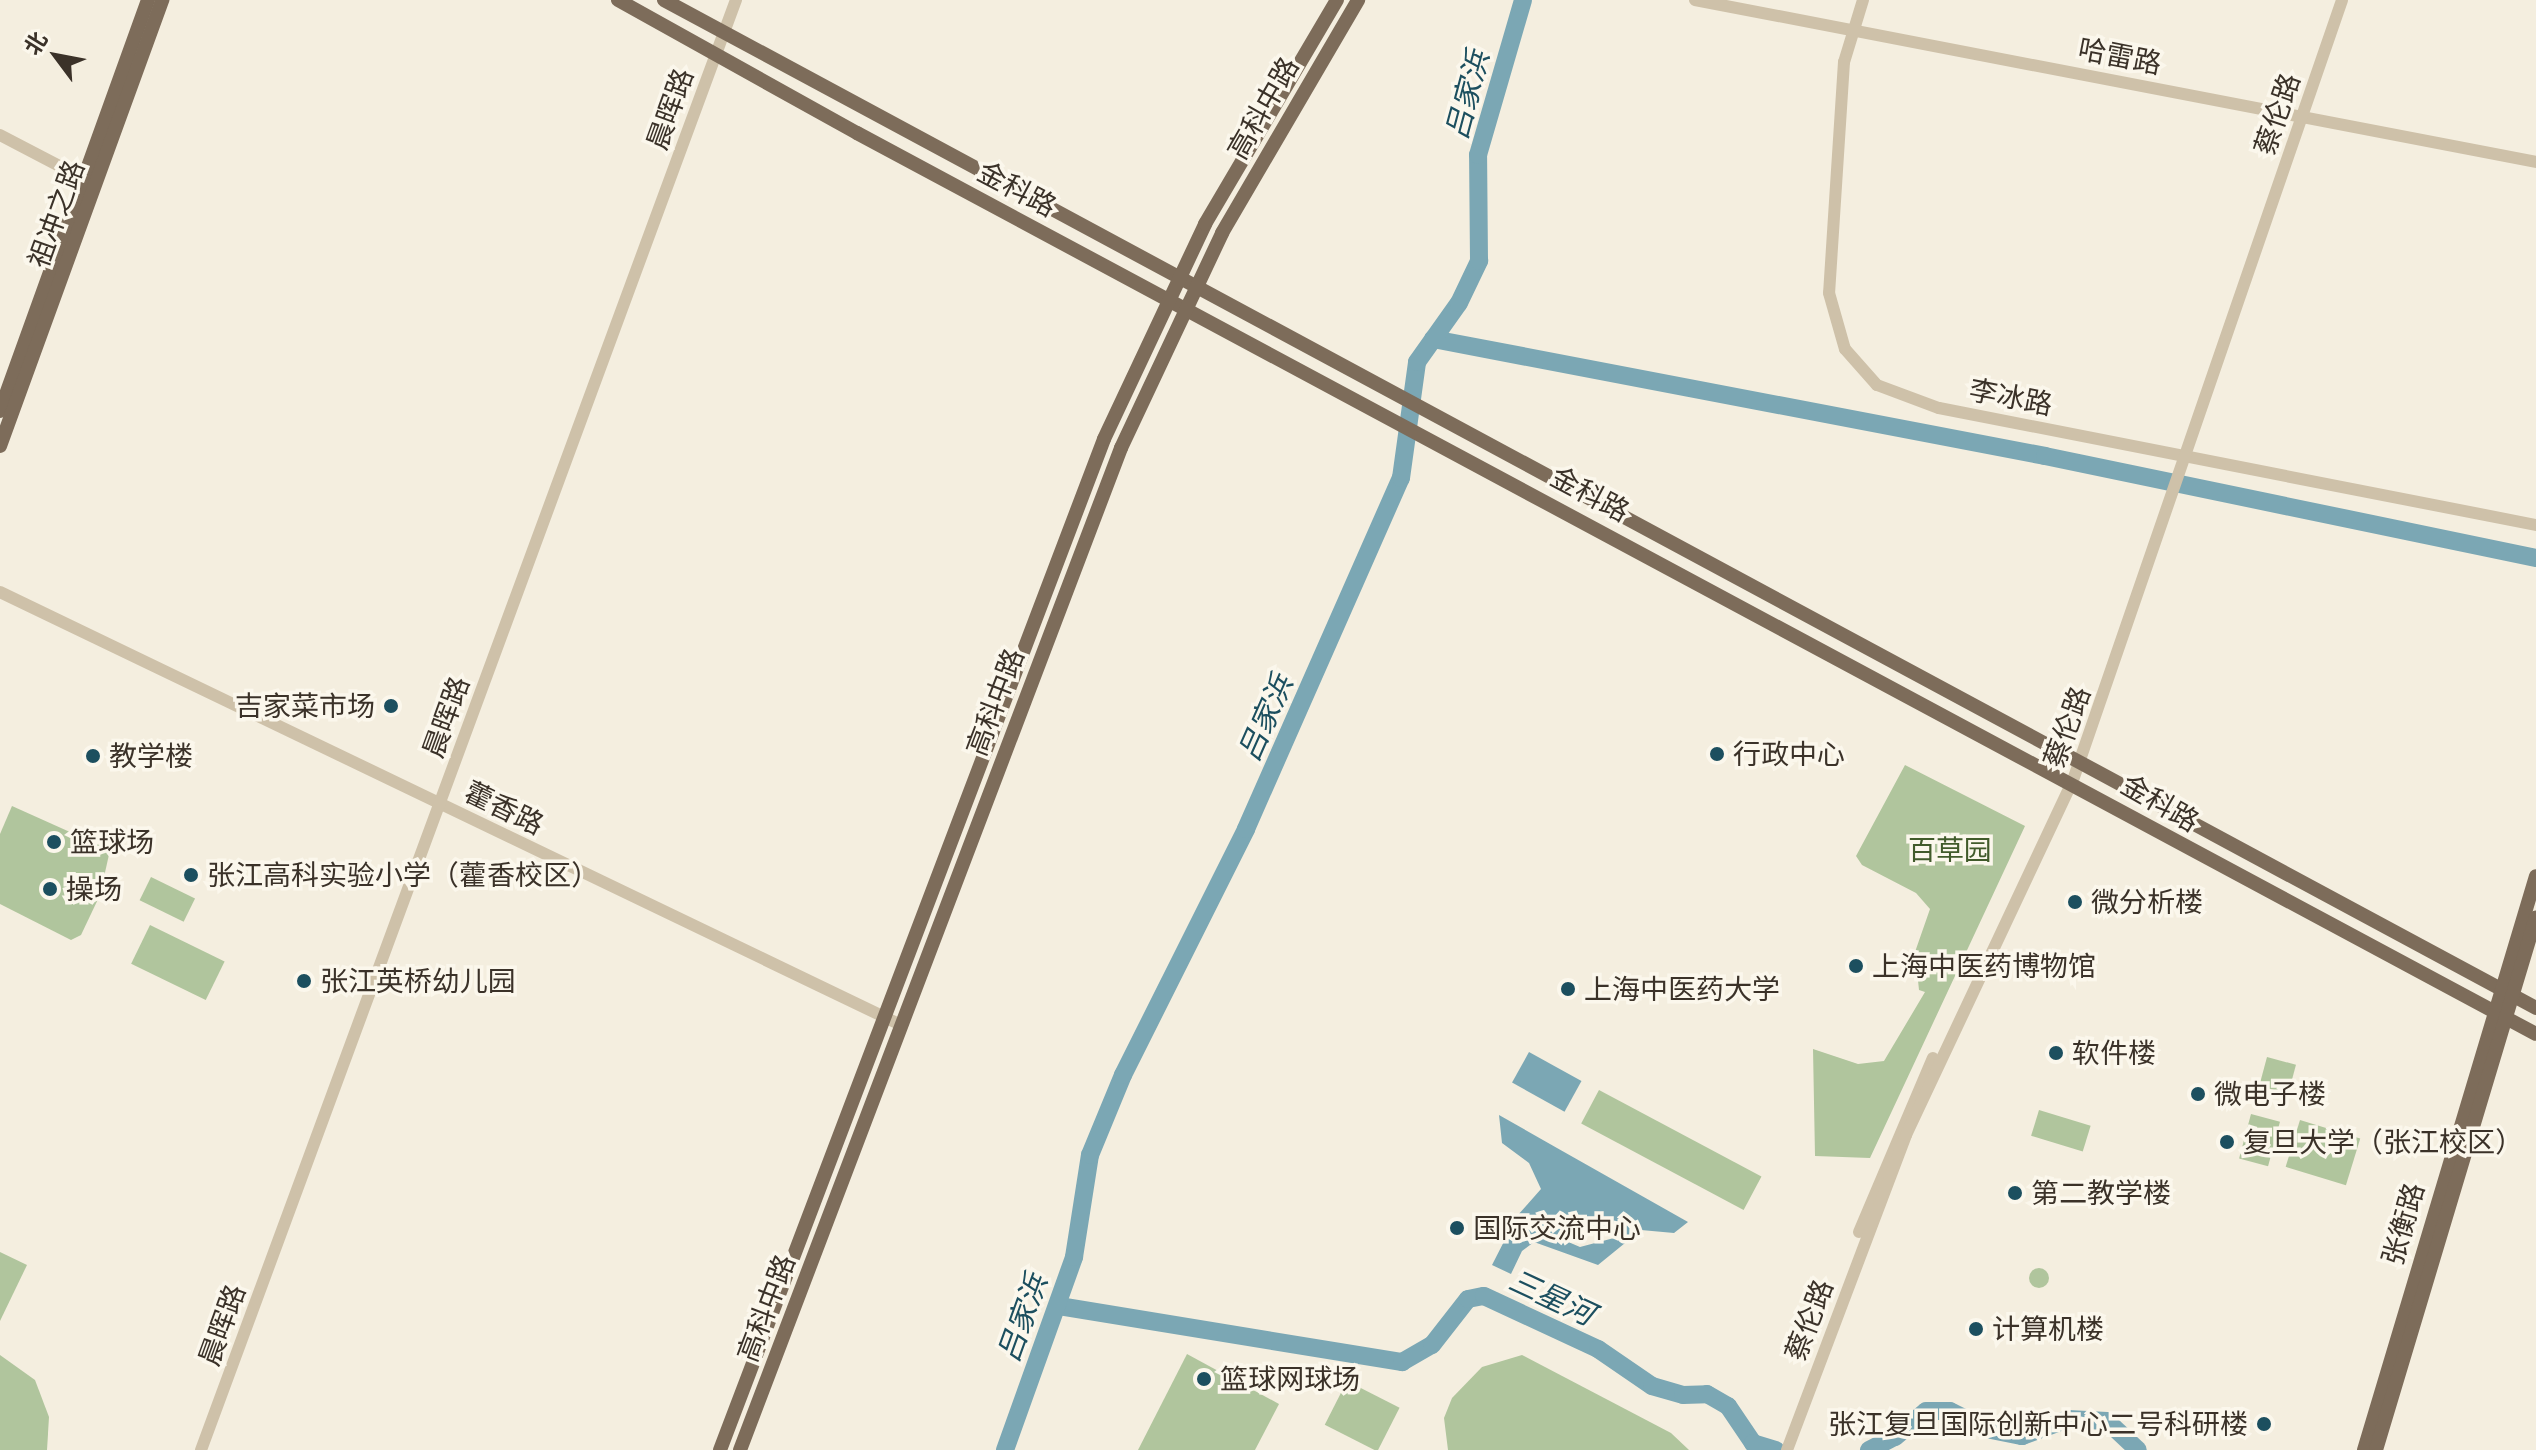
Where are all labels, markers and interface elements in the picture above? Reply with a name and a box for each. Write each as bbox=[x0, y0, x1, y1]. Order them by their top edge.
north arrow bbox=[16, 16, 96, 96]
text: 北 bbox=[19, 27, 53, 60]
street label: 哈雷路 bbox=[2076, 31, 2164, 81]
water label: 吕家浜 bbox=[1438, 47, 1496, 143]
street label: 高科中路 bbox=[1220, 51, 1306, 165]
street label: 晨晖路 bbox=[640, 64, 700, 154]
street label: 蔡伦路 bbox=[2247, 69, 2307, 159]
street label: 金科路 bbox=[972, 154, 1062, 224]
street label: 祖冲之路 bbox=[21, 156, 91, 272]
street label: 李冰路 bbox=[1967, 372, 2055, 422]
street label: 金科路 bbox=[1545, 459, 1635, 529]
street label: 高科中路 bbox=[959, 644, 1031, 760]
water label: 吕家浜 bbox=[1230, 670, 1300, 766]
street label: 晨晖路 bbox=[416, 672, 476, 762]
street label: 蔡伦路 bbox=[2037, 682, 2097, 772]
place label: 吉家菜市场 bbox=[235, 689, 375, 723]
marker: 吉家菜市场 bbox=[382, 697, 400, 715]
place label: 行政中心 bbox=[1733, 737, 1845, 771]
place label: 教学楼 bbox=[109, 739, 193, 773]
marker: 行政中心 bbox=[1708, 745, 1726, 763]
marker: 教学楼 bbox=[84, 747, 102, 765]
street label: 金科路 bbox=[2115, 767, 2205, 839]
street label: 藿香路 bbox=[459, 774, 549, 842]
place label: 篮球场 bbox=[70, 825, 154, 859]
marker: 篮球场 bbox=[45, 833, 63, 851]
park label: 百草园 bbox=[1908, 833, 1992, 867]
place label: 张江高科实验小学（藿香校区） bbox=[207, 858, 599, 892]
marker: 张江高科实验小学（藿香校区） bbox=[182, 866, 200, 884]
place label: 操场 bbox=[66, 872, 122, 906]
marker: 操场 bbox=[41, 880, 59, 898]
place label: 微分析楼 bbox=[2091, 885, 2203, 919]
marker: 微分析楼 bbox=[2066, 893, 2084, 911]
place label: 上海中医药博物馆 bbox=[1872, 949, 2096, 983]
marker: 上海中医药博物馆 bbox=[1847, 957, 1865, 975]
place label: 张江英桥幼儿园 bbox=[320, 964, 516, 998]
marker: 张江英桥幼儿园 bbox=[295, 972, 313, 990]
place label: 上海中医药大学 bbox=[1584, 972, 1780, 1006]
marker: 上海中医药大学 bbox=[1559, 980, 1577, 998]
place label: 软件楼 bbox=[2072, 1036, 2156, 1070]
marker: 软件楼 bbox=[2047, 1044, 2065, 1062]
place label: 微电子楼 bbox=[2214, 1077, 2326, 1111]
marker: 微电子楼 bbox=[2189, 1085, 2207, 1103]
place label: 复旦大学（张江校区） bbox=[2243, 1125, 2523, 1159]
marker: 复旦大学（张江校区） bbox=[2218, 1133, 2236, 1151]
place label: 第二教学楼 bbox=[2031, 1176, 2171, 1210]
street label: 张衡路 bbox=[2375, 1179, 2431, 1269]
marker: 第二教学楼 bbox=[2006, 1184, 2024, 1202]
place label: 国际交流中心 bbox=[1473, 1211, 1641, 1245]
marker: 国际交流中心 bbox=[1448, 1219, 1466, 1237]
street label: 高科中路 bbox=[730, 1250, 802, 1366]
water label: 三星河 bbox=[1504, 1262, 1600, 1332]
water label: 吕家浜 bbox=[990, 1270, 1054, 1366]
street label: 蔡伦路 bbox=[1778, 1275, 1840, 1365]
street label: 晨晖路 bbox=[192, 1280, 252, 1370]
place label: 计算机楼 bbox=[1992, 1312, 2104, 1346]
marker: 计算机楼 bbox=[1967, 1320, 1985, 1338]
place label: 篮球网球场 bbox=[1220, 1362, 1360, 1396]
marker: 篮球网球场 bbox=[1195, 1370, 1213, 1388]
place label: 张江复旦国际创新中心二号科研楼 bbox=[1828, 1407, 2248, 1441]
marker: 张江复旦国际创新中心二号科研楼 bbox=[2255, 1415, 2273, 1433]

